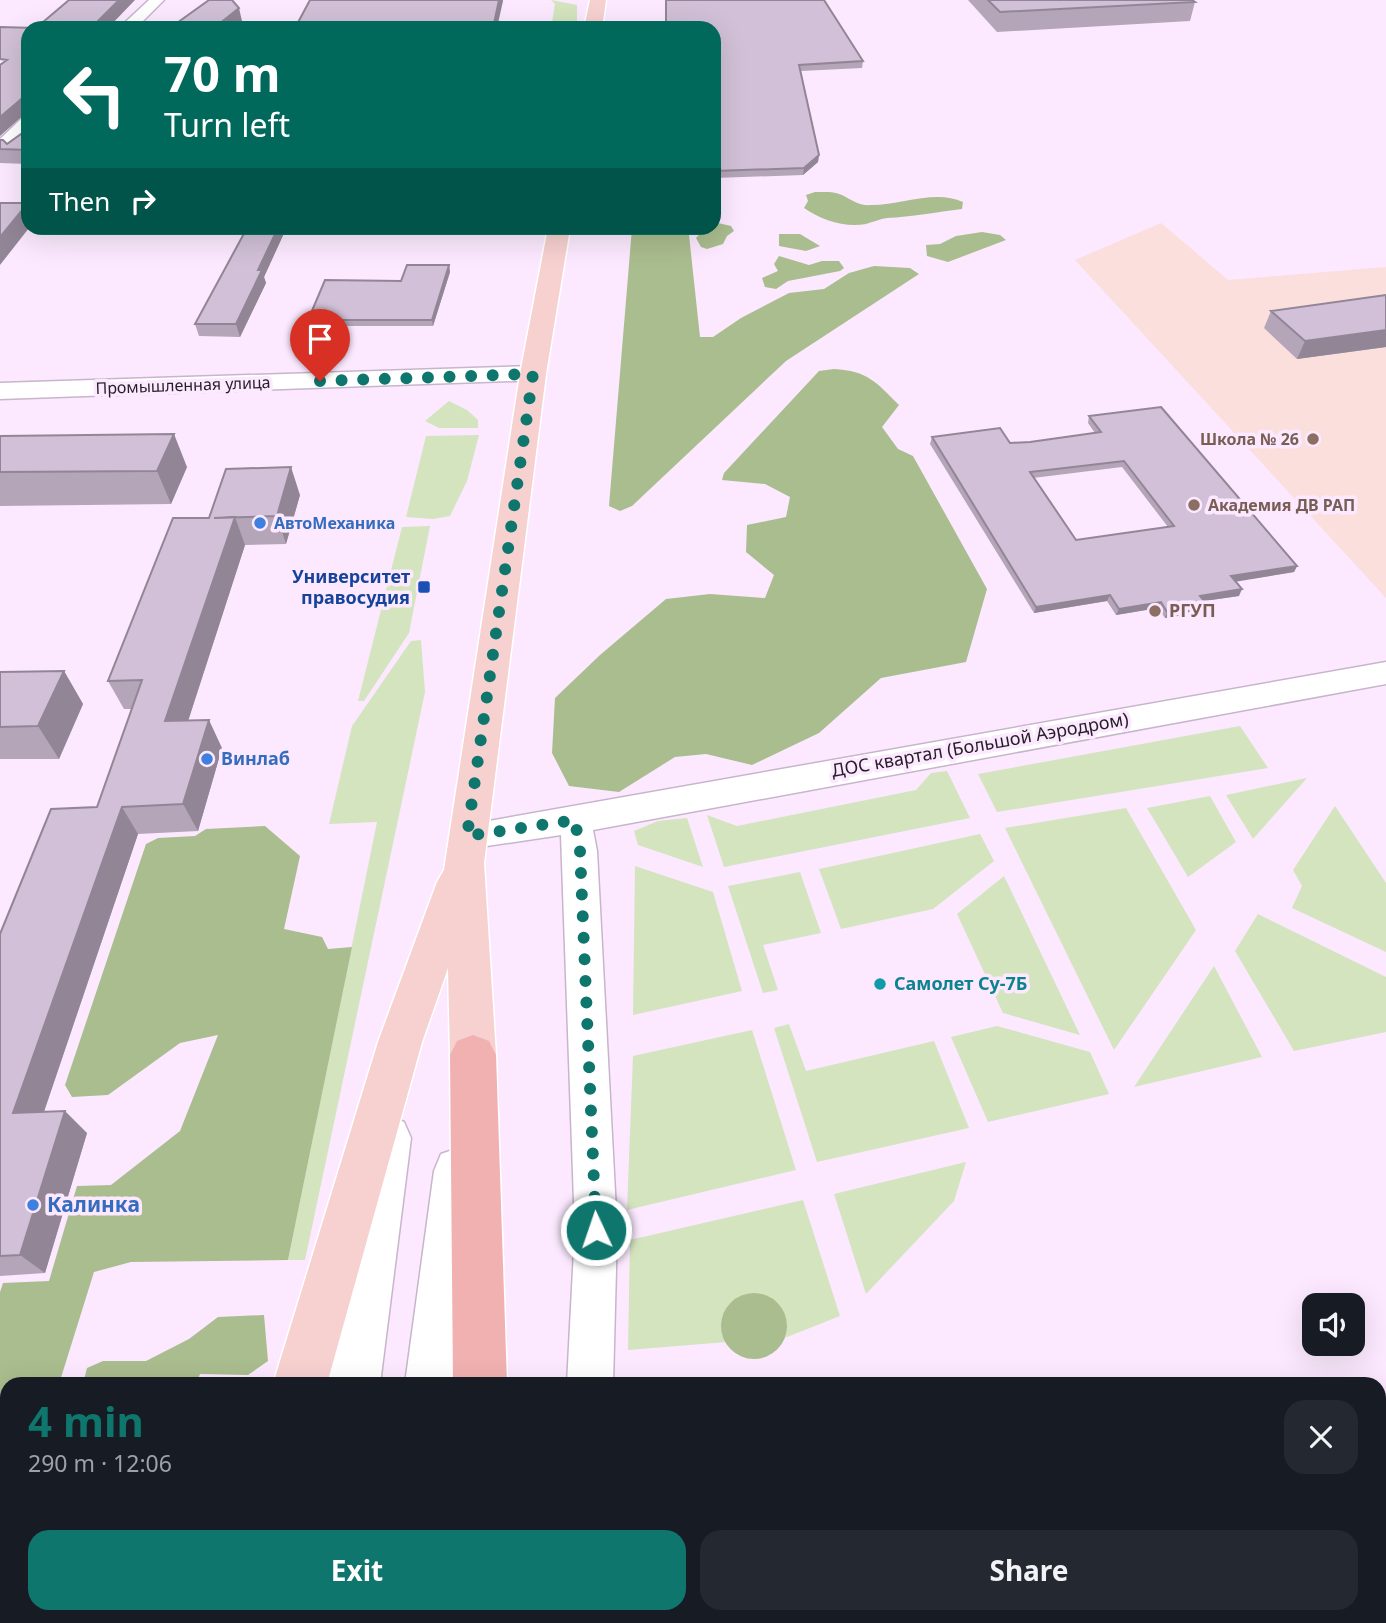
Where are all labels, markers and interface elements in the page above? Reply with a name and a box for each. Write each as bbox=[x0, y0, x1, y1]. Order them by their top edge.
text: 70 m bbox=[164, 40, 281, 106]
icon: left bbox=[49, 49, 140, 140]
text: Turn left bbox=[164, 103, 290, 146]
icon: right bbox=[124, 182, 162, 220]
text: Then bbox=[49, 183, 110, 219]
pin bbox=[290, 309, 350, 381]
icon: arrive bbox=[301, 320, 339, 358]
street label: Промышленная улица bbox=[95, 371, 271, 399]
place label: Школа № 26 bbox=[1200, 428, 1299, 450]
marker: Школа № 26 bbox=[1305, 431, 1321, 447]
place label: Академия ДВ РАП bbox=[1208, 494, 1355, 516]
marker: Академия ДВ РАП bbox=[1186, 497, 1202, 513]
place label: АвтоМеханика bbox=[274, 512, 395, 534]
marker: АвтоМеханика bbox=[252, 515, 268, 531]
place label: Университет правосудия bbox=[292, 564, 410, 609]
marker: Университет правосудия bbox=[416, 579, 432, 595]
place label: РГУП bbox=[1169, 598, 1216, 622]
marker: РГУП bbox=[1147, 603, 1163, 619]
street label: ДОС квартал (Большой Аэродром) bbox=[830, 706, 1130, 782]
place label: Винлаб bbox=[221, 746, 290, 770]
marker: Винлаб bbox=[199, 751, 215, 767]
place label: Самолет Су-7Б bbox=[894, 971, 1028, 995]
marker: Самолет Су-7Б bbox=[872, 976, 888, 992]
place label: Калинка bbox=[47, 1190, 140, 1218]
position arrow bbox=[559, 1193, 633, 1267]
marker: Калинка bbox=[25, 1197, 41, 1213]
map controls bbox=[1302, 1293, 1365, 1356]
button: sound bbox=[1302, 1293, 1365, 1356]
text: 4 min bbox=[28, 1392, 144, 1449]
button: close bbox=[1284, 1400, 1358, 1474]
text: 290 m · 12:06 bbox=[28, 1447, 172, 1479]
button: Exit bbox=[28, 1530, 686, 1610]
button: Share bbox=[700, 1530, 1358, 1610]

